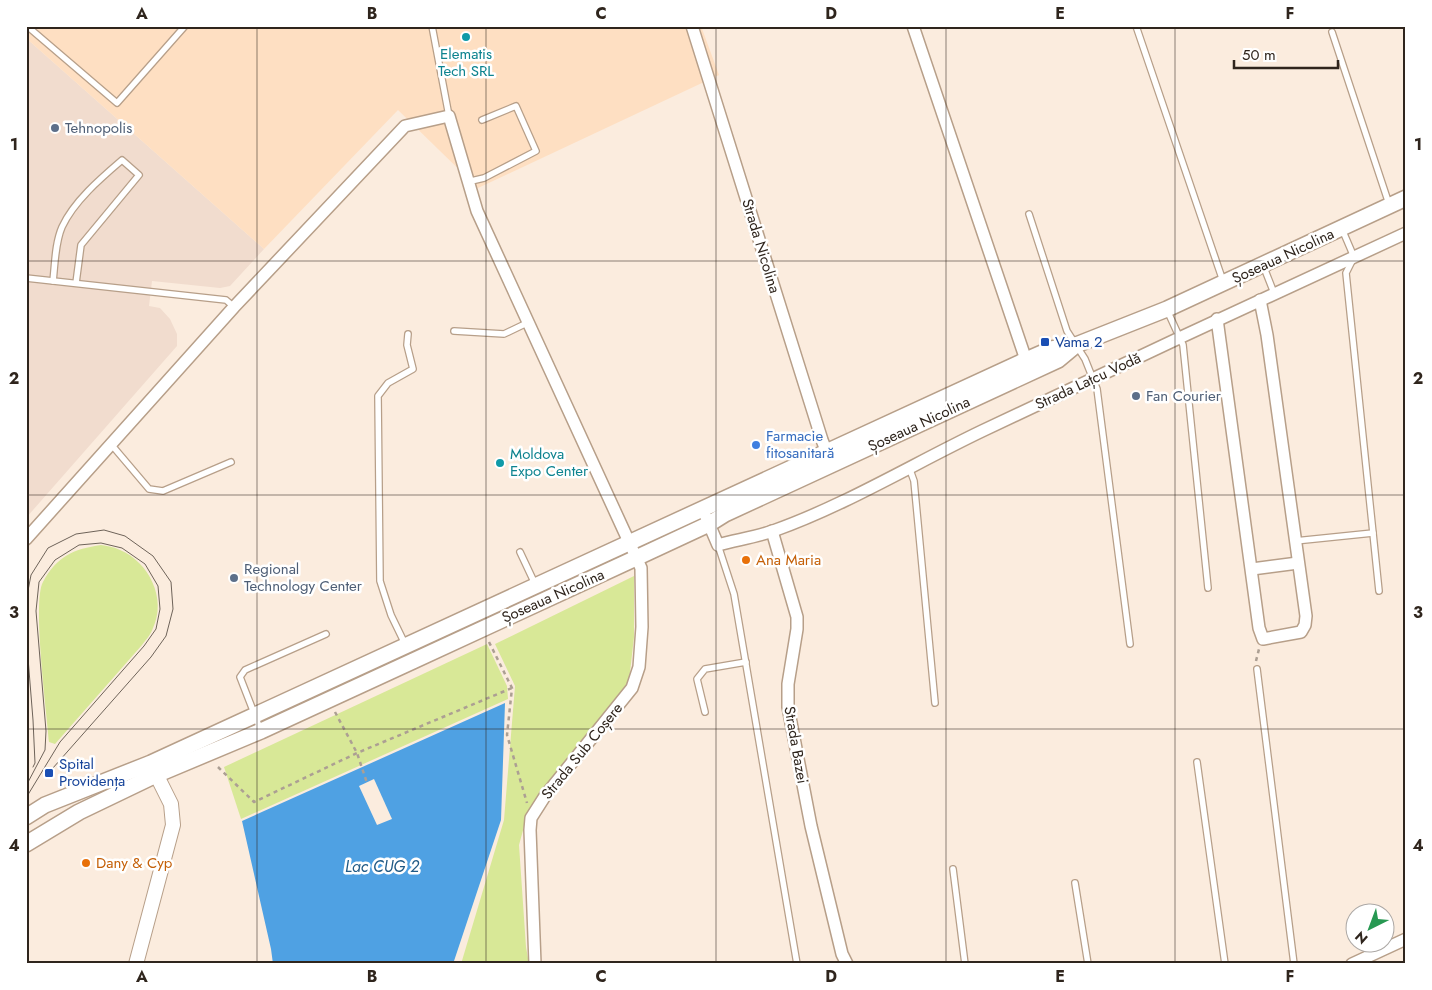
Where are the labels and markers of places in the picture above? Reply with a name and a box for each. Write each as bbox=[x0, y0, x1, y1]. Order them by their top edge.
marker: Elematis Tech SRL bbox=[460, 31, 472, 43]
place label: Elematis Tech SRL bbox=[438, 43, 494, 82]
place label: Tehnopolis bbox=[65, 117, 132, 139]
marker: Tehnopolis bbox=[49, 122, 61, 134]
place label: Vama 2 bbox=[1055, 331, 1103, 353]
marker: Vama 2 bbox=[1039, 336, 1051, 348]
place label: Fan Courier bbox=[1146, 385, 1222, 407]
marker: Fan Courier bbox=[1130, 390, 1142, 402]
place label: Farmacie fitosanitară bbox=[766, 425, 834, 464]
marker: Farmacie fitosanitară bbox=[750, 439, 762, 451]
place label: Moldova Expo Center bbox=[510, 443, 589, 482]
marker: Moldova Expo Center bbox=[494, 457, 506, 469]
place label: Ana Maria bbox=[756, 549, 821, 571]
marker: Ana Maria bbox=[740, 554, 752, 566]
place label: Regional Technology Center bbox=[244, 558, 363, 597]
marker: Regional Technology Center bbox=[228, 572, 240, 584]
place label: Spital Providența bbox=[59, 753, 125, 792]
marker: Spital Providența bbox=[43, 767, 55, 779]
place label: Dany & Cyp bbox=[96, 852, 173, 874]
marker: Dany & Cyp bbox=[80, 857, 92, 869]

